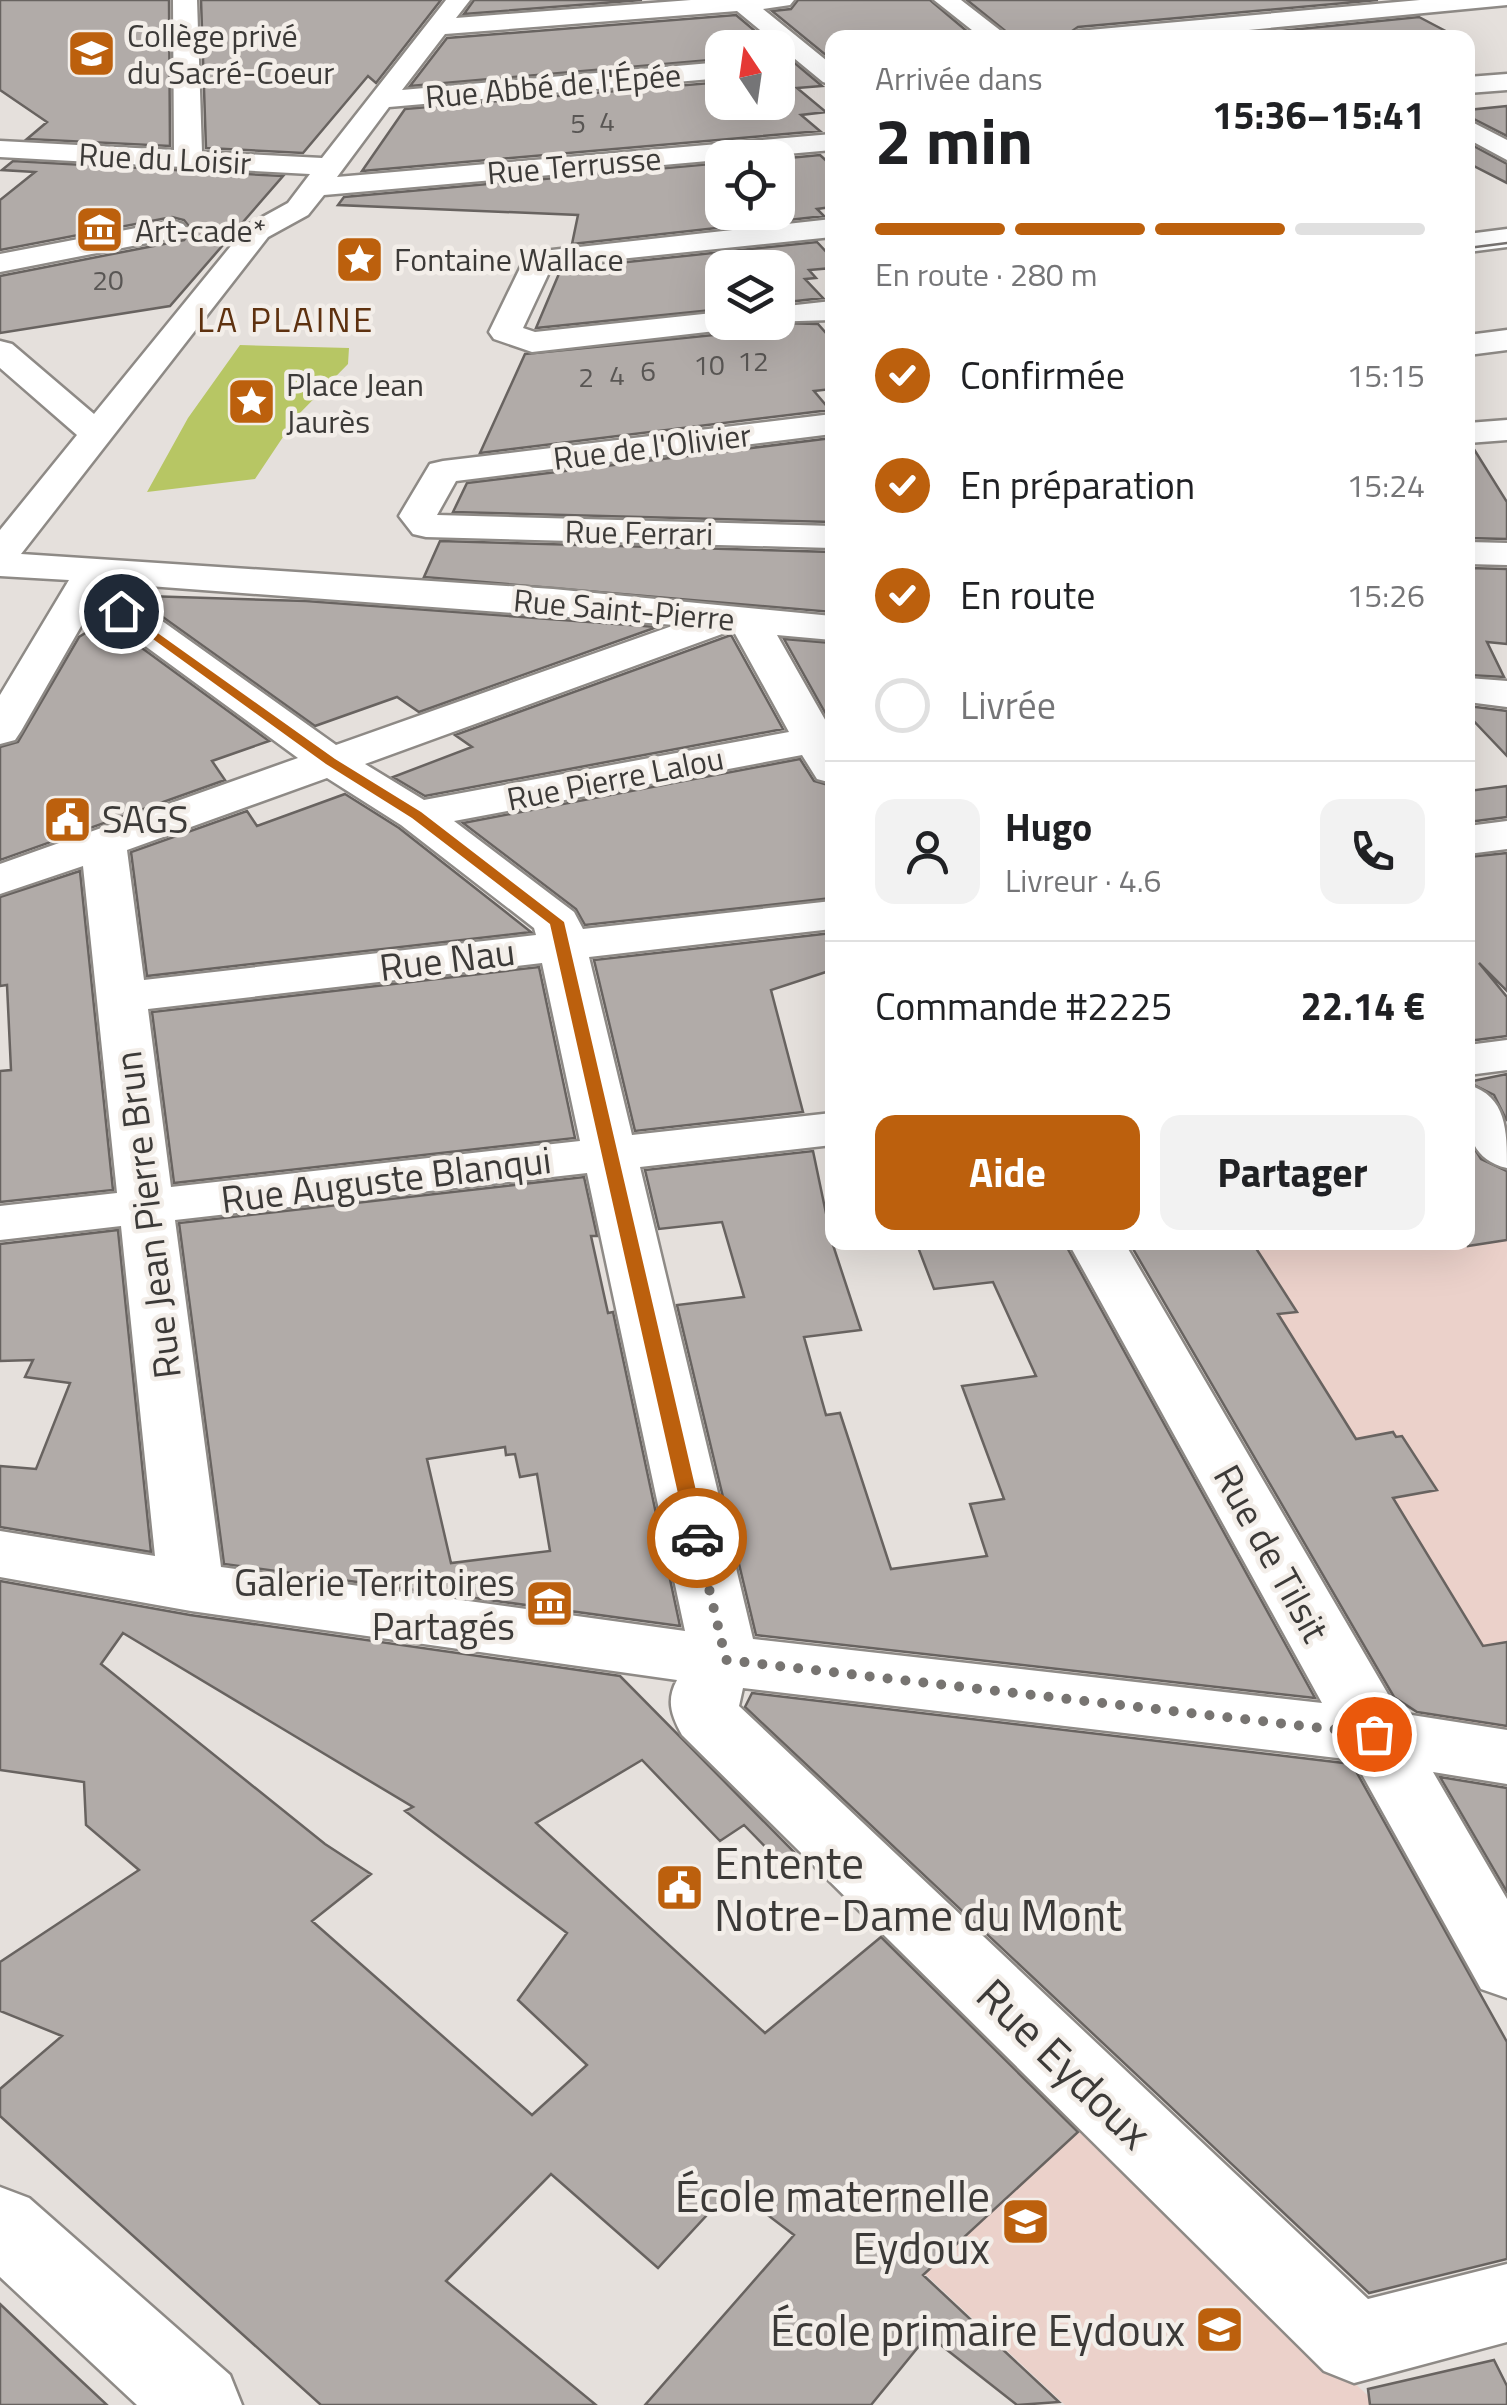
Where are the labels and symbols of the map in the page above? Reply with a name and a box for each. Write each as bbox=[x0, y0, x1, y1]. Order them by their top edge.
place label: Collège privé du Sacré-Coeur bbox=[127, 11, 334, 96]
school or university icon: Collège privé du Sacré-Coeur bbox=[66, 27, 118, 79]
north arrow bbox=[705, 30, 795, 120]
street label: Rue Abbé de l'Épée bbox=[423, 50, 683, 120]
house number: 4 bbox=[599, 99, 615, 142]
house number: 5 bbox=[570, 101, 586, 144]
street label: Rue du Loisir bbox=[77, 130, 253, 186]
street label: Rue Terrusse bbox=[485, 133, 663, 197]
museum icon: Art-cade* bbox=[74, 204, 126, 256]
place label: Art-cade* bbox=[135, 206, 266, 254]
place icon: Fontaine Wallace bbox=[333, 233, 385, 285]
place label: Fontaine Wallace bbox=[394, 235, 624, 283]
house number: 20 bbox=[92, 258, 124, 301]
district label: LA PLAINE bbox=[197, 292, 375, 346]
house number: 12 bbox=[737, 339, 769, 382]
house number: 10 bbox=[693, 343, 725, 386]
house number: 6 bbox=[640, 349, 656, 392]
house number: 4 bbox=[609, 353, 625, 396]
house number: 2 bbox=[578, 355, 594, 398]
place label: Place Jean Jaurès bbox=[286, 360, 424, 445]
place icon: Place Jean Jaurès bbox=[225, 376, 277, 428]
street label: Rue de l'Olivier bbox=[550, 410, 754, 482]
street label: Rue Ferrari bbox=[564, 507, 714, 557]
pin bbox=[79, 569, 164, 654]
street label: Rue Saint-Pierre bbox=[511, 575, 737, 643]
street label: Rue Pierre Lalou bbox=[503, 733, 727, 823]
place label: SAGS bbox=[102, 790, 188, 848]
public building icon: SAGS bbox=[41, 793, 93, 845]
street label: Rue Nau bbox=[376, 922, 518, 996]
street label: Rue Jean Pierre Brun bbox=[98, 1048, 196, 1382]
street label: Rue Auguste Blanqui bbox=[218, 1130, 554, 1228]
street label: Rue de Tilsit bbox=[1199, 1454, 1345, 1652]
courier bbox=[647, 1488, 747, 1588]
place label: Galerie Territoires Partagés bbox=[234, 1553, 515, 1655]
museum icon: Galerie Territoires Partagés bbox=[524, 1578, 576, 1630]
pin bbox=[1332, 1692, 1417, 1777]
place label: Entente Notre-Dame du Mont bbox=[714, 1828, 1122, 1948]
public building icon: Entente Notre-Dame du Mont bbox=[653, 1862, 705, 1914]
street label: Rue Eydoux bbox=[962, 1962, 1168, 2164]
place label: École maternelle Eydoux bbox=[675, 2161, 990, 2281]
school or university icon: École maternelle Eydoux bbox=[999, 2195, 1051, 2247]
place label: École primaire Eydoux bbox=[770, 2295, 1185, 2363]
school or university icon: École primaire Eydoux bbox=[1194, 2303, 1246, 2355]

